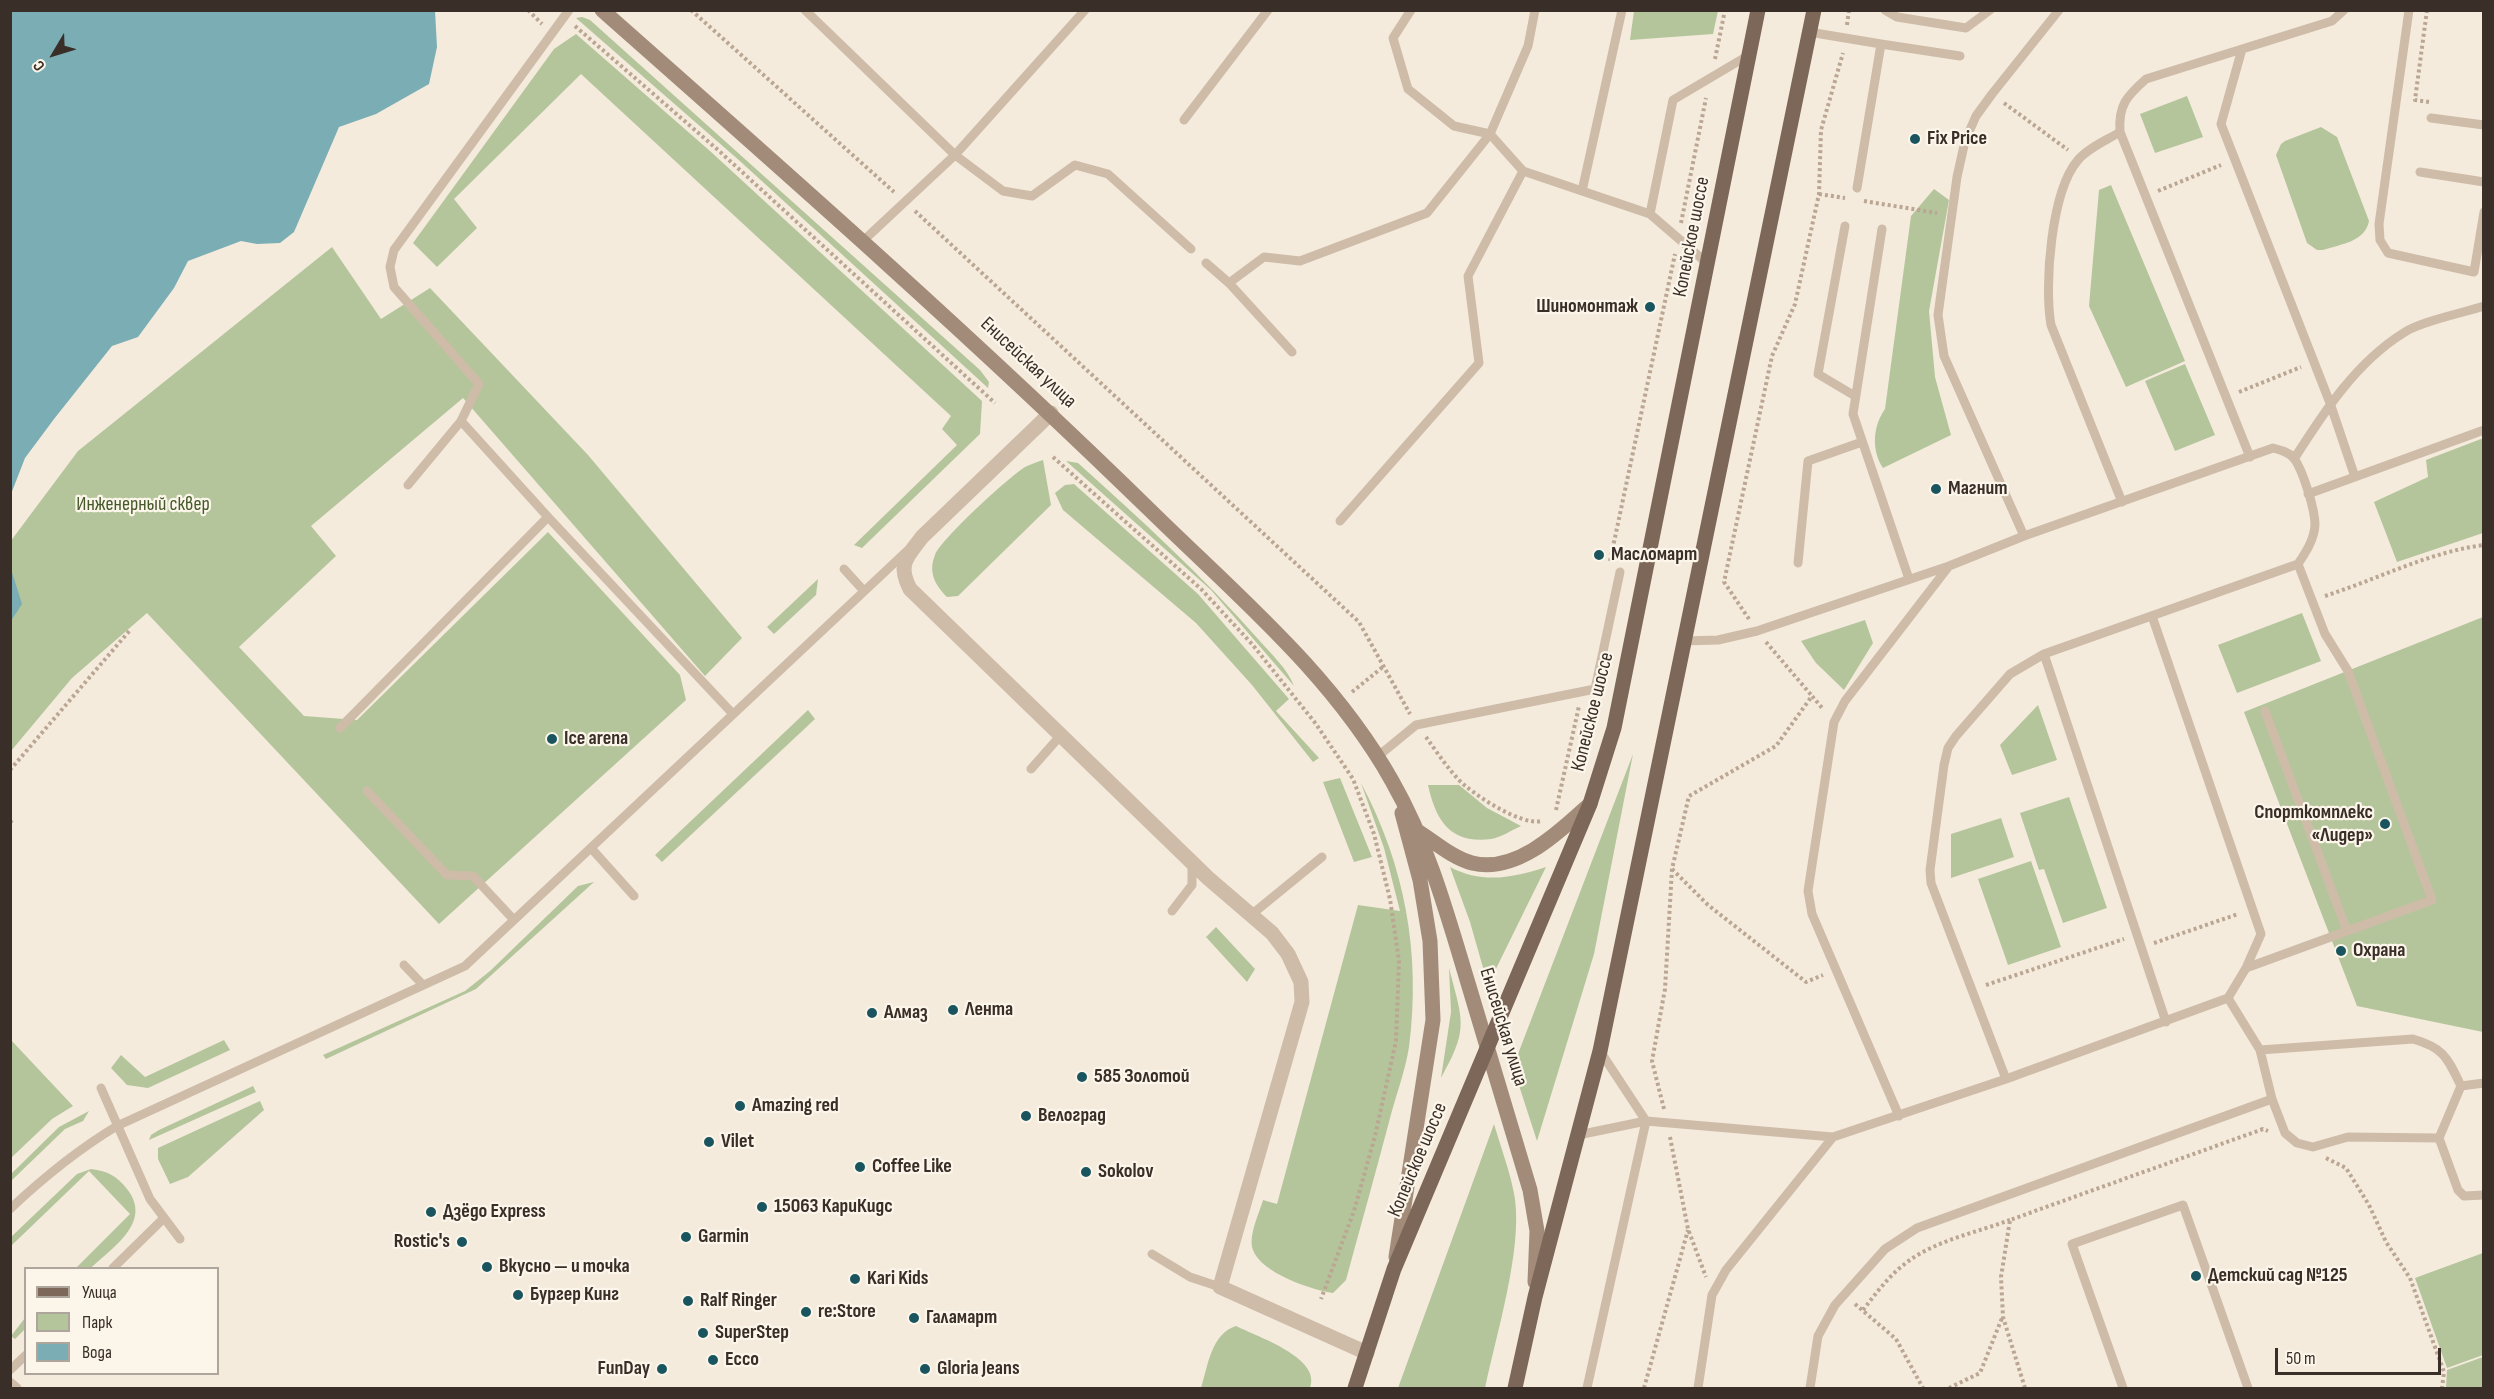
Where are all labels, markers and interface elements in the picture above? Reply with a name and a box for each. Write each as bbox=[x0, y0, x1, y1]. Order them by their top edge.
north arrow bbox=[24, 24, 84, 84]
text: С bbox=[29, 56, 49, 74]
place label: Fix Price bbox=[1927, 127, 1987, 151]
marker: Fix Price bbox=[1908, 132, 1922, 146]
street label: Копейское шоссе bbox=[1669, 175, 1715, 299]
place label: Шиномонтаж bbox=[1536, 295, 1638, 319]
marker: Шиномонтаж bbox=[1643, 300, 1657, 314]
street label: Енисейская улица bbox=[975, 312, 1081, 414]
place label: Магнит bbox=[1948, 477, 2007, 501]
marker: Магнит bbox=[1929, 482, 1943, 496]
park label: Инженерный сквер bbox=[76, 493, 210, 517]
place label: Масломарт bbox=[1611, 543, 1697, 567]
marker: Масломарт bbox=[1592, 548, 1606, 562]
street label: Копейское шоссе bbox=[1567, 650, 1619, 774]
place label: Ice arena bbox=[564, 727, 628, 751]
marker: Ice arena bbox=[545, 732, 559, 746]
place label: Спорткомплекс «Лидер» bbox=[2254, 801, 2373, 848]
marker: Спорткомплекс «Лидер» bbox=[2378, 817, 2392, 831]
place label: Охрана bbox=[2353, 939, 2405, 963]
marker: Охрана bbox=[2334, 944, 2348, 958]
street label: Енисейская улица bbox=[1474, 965, 1532, 1089]
place label: Лента bbox=[965, 998, 1013, 1022]
place label: Алмаз bbox=[884, 1001, 928, 1025]
marker: Лента bbox=[946, 1003, 960, 1017]
marker: Алмаз bbox=[865, 1006, 879, 1020]
place label: 585 Золотой bbox=[1094, 1065, 1189, 1089]
marker: 585 Золотой bbox=[1075, 1070, 1089, 1084]
place label: Amazing red bbox=[752, 1094, 839, 1118]
marker: Amazing red bbox=[733, 1099, 747, 1113]
street label: Копейское шоссе bbox=[1383, 1099, 1453, 1221]
place label: Велоград bbox=[1038, 1104, 1106, 1128]
marker: Велоград bbox=[1019, 1109, 1033, 1123]
place label: Vilet bbox=[721, 1130, 754, 1154]
marker: Vilet bbox=[702, 1135, 716, 1149]
place label: Coffee Like bbox=[872, 1155, 952, 1179]
marker: Coffee Like bbox=[853, 1160, 867, 1174]
place label: Sokolov bbox=[1098, 1160, 1154, 1184]
marker: Sokolov bbox=[1079, 1165, 1093, 1179]
place label: 15063 КариКидс bbox=[774, 1195, 893, 1219]
place label: Дзёдо Express bbox=[443, 1200, 546, 1224]
marker: 15063 КариКидс bbox=[755, 1200, 769, 1214]
marker: Дзёдо Express bbox=[424, 1205, 438, 1219]
place label: Garmin bbox=[698, 1225, 749, 1249]
place label: Rostic's bbox=[394, 1230, 450, 1254]
marker: Garmin bbox=[679, 1230, 693, 1244]
marker: Rostic's bbox=[455, 1235, 469, 1249]
place label: Вкусно — и точка bbox=[499, 1255, 630, 1279]
marker: Вкусно — и точка bbox=[480, 1260, 494, 1274]
place label: Детский сад №125 bbox=[2208, 1264, 2347, 1288]
legend bbox=[24, 1267, 219, 1375]
place label: Kari Kids bbox=[867, 1267, 928, 1291]
marker: Детский сад №125 bbox=[2189, 1269, 2203, 1283]
marker: Kari Kids bbox=[848, 1272, 862, 1286]
text: Улица bbox=[82, 1282, 117, 1303]
place label: Бургер Кинг bbox=[530, 1283, 619, 1307]
marker: Бургер Кинг bbox=[511, 1288, 525, 1302]
place label: Ralf Ringer bbox=[700, 1289, 777, 1313]
marker: Ralf Ringer bbox=[681, 1294, 695, 1308]
place label: re:Store bbox=[818, 1300, 876, 1324]
marker: re:Store bbox=[799, 1305, 813, 1319]
place label: Галамарт bbox=[926, 1306, 997, 1330]
marker: Галамарт bbox=[907, 1311, 921, 1325]
text: Парк bbox=[82, 1312, 112, 1333]
place label: SuperStep bbox=[715, 1321, 789, 1345]
marker: SuperStep bbox=[696, 1326, 710, 1340]
scale bar bbox=[2278, 1336, 2444, 1374]
text: Вода bbox=[82, 1342, 112, 1363]
place label: Ecco bbox=[725, 1348, 759, 1372]
text: 50 m bbox=[2286, 1348, 2316, 1369]
marker: Ecco bbox=[706, 1353, 720, 1367]
place label: FunDay bbox=[598, 1357, 650, 1381]
place label: Gloria Jeans bbox=[937, 1357, 1020, 1381]
marker: FunDay bbox=[655, 1362, 669, 1376]
marker: Gloria Jeans bbox=[918, 1362, 932, 1376]

